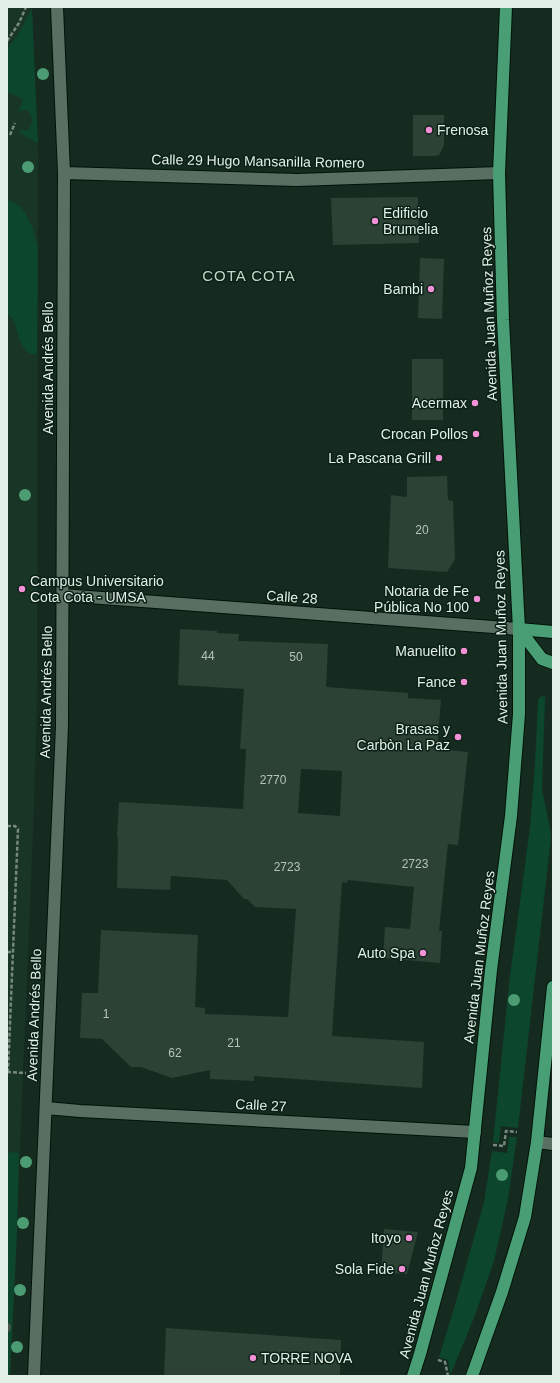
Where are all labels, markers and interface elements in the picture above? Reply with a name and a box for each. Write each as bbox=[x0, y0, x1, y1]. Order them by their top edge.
place label: Frenosa bbox=[437, 122, 489, 138]
marker: Frenosa bbox=[424, 125, 434, 135]
street label: Calle 29 Hugo Mansanilla Romero bbox=[151, 151, 365, 171]
place label: Edificio Brumelia bbox=[383, 205, 438, 237]
marker: Edificio Brumelia bbox=[370, 216, 380, 226]
street label: Avenida Juan Muñoz Reyes bbox=[478, 227, 500, 401]
district label: COTA COTA bbox=[202, 267, 296, 284]
place label: Bambi bbox=[383, 281, 423, 297]
marker: Bambi bbox=[426, 284, 436, 294]
street label: Avenida Andrés Bello bbox=[40, 301, 56, 434]
place label: Acermax bbox=[412, 395, 467, 411]
marker: Acermax bbox=[470, 398, 480, 408]
place label: Crocan Pollos bbox=[381, 426, 468, 442]
marker: Crocan Pollos bbox=[471, 429, 481, 439]
place label: La Pascana Grill bbox=[328, 450, 431, 466]
marker: La Pascana Grill bbox=[434, 453, 444, 463]
house number: 20 bbox=[415, 523, 429, 537]
street label: Avenida Juan Muñoz Reyes bbox=[491, 550, 511, 724]
place label: Campus Universitario Cota Cota - UMSA bbox=[30, 573, 164, 605]
place label: Notaria de Fe Pública No 100 bbox=[374, 583, 469, 615]
marker: Campus Universitario Cota Cota - UMSA bbox=[17, 584, 27, 594]
street label: Calle 28 bbox=[266, 587, 318, 607]
marker: Notaria de Fe Pública No 100 bbox=[472, 594, 482, 604]
street label: Avenida Andrés Bello bbox=[37, 625, 55, 759]
place label: Manuelito bbox=[395, 643, 456, 659]
marker: Manuelito bbox=[459, 646, 469, 656]
house number: 44 bbox=[201, 649, 215, 663]
house number: 50 bbox=[289, 650, 303, 664]
place label: Fance bbox=[417, 674, 456, 690]
marker: Fance bbox=[459, 677, 469, 687]
place label: Brasas y Carbòn La Paz bbox=[357, 721, 450, 753]
marker: Brasas y Carbòn La Paz bbox=[453, 732, 463, 742]
house number: 2770 bbox=[260, 773, 287, 787]
house number: 2723 bbox=[402, 857, 429, 871]
house number: 2723 bbox=[274, 860, 301, 874]
street label: Avenida Juan Muñoz Reyes bbox=[460, 870, 498, 1044]
place label: Auto Spa bbox=[357, 945, 415, 961]
street label: Avenida Andrés Bello bbox=[24, 948, 44, 1082]
marker: Auto Spa bbox=[418, 948, 428, 958]
house number: 1 bbox=[103, 1007, 110, 1021]
house number: 21 bbox=[227, 1036, 241, 1050]
house number: 62 bbox=[168, 1046, 182, 1060]
street label: Calle 27 bbox=[235, 1096, 287, 1114]
street label: Avenida Juan Muñoz Reyes bbox=[396, 1188, 456, 1360]
place label: Itoyo bbox=[371, 1230, 401, 1246]
marker: Itoyo bbox=[404, 1233, 414, 1243]
place label: Sola Fide bbox=[335, 1261, 394, 1277]
marker: Sola Fide bbox=[397, 1264, 407, 1274]
place label: TORRE NOVA bbox=[261, 1350, 353, 1366]
marker: TORRE NOVA bbox=[248, 1353, 258, 1363]

